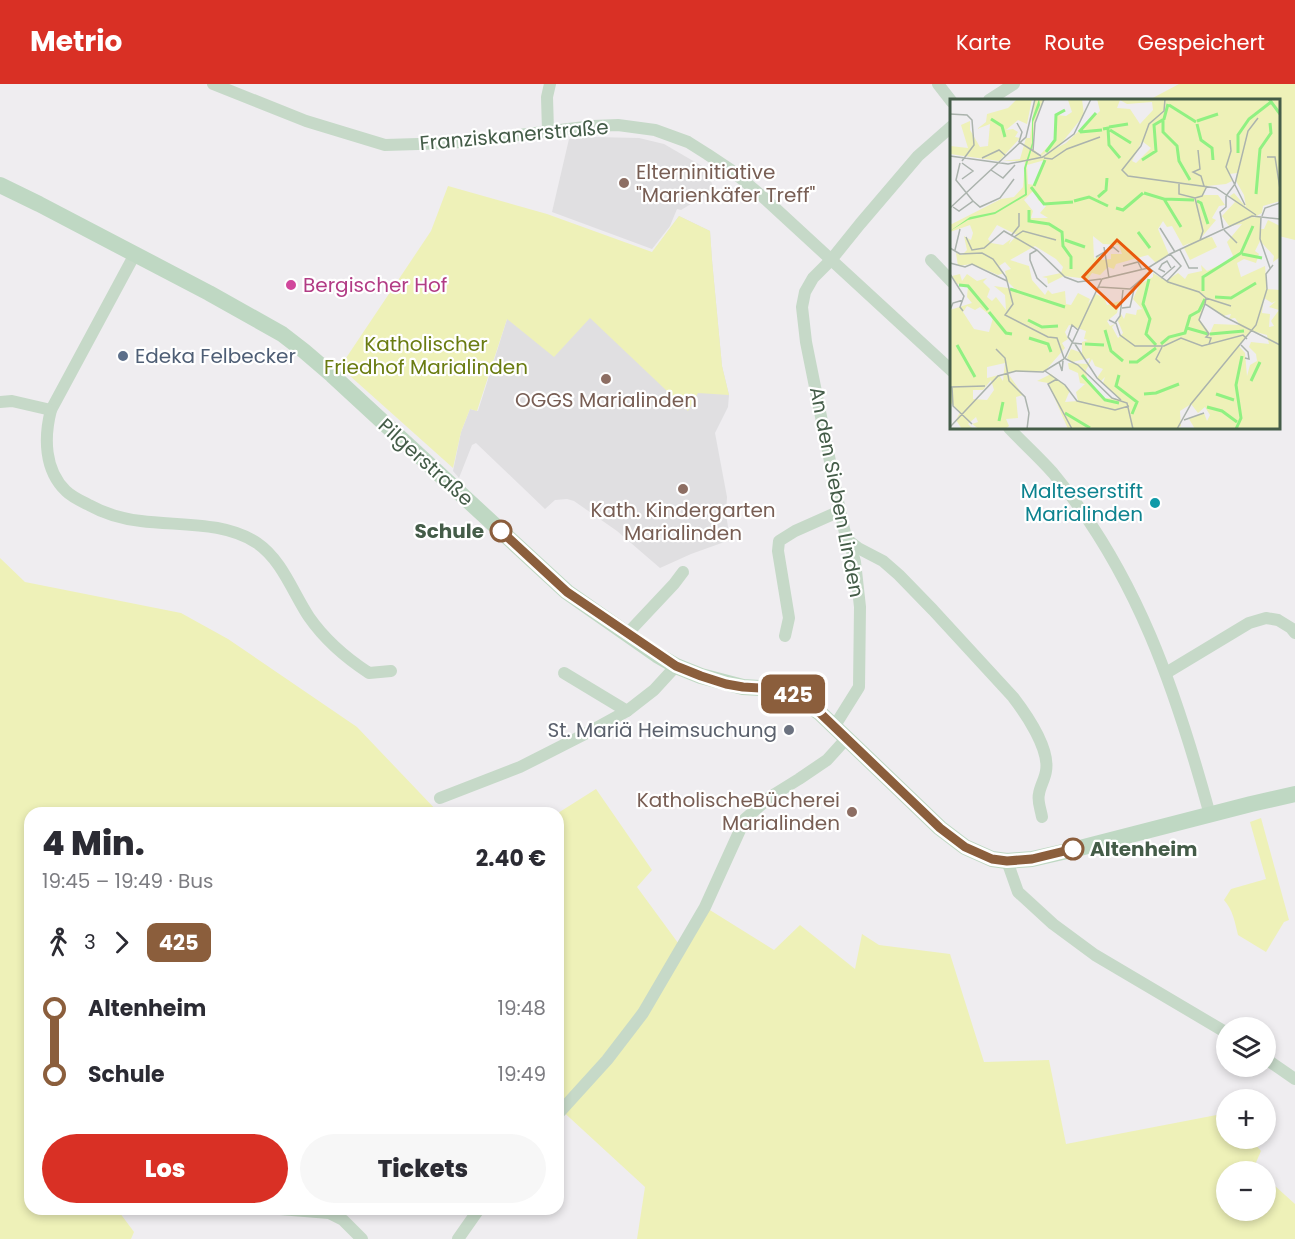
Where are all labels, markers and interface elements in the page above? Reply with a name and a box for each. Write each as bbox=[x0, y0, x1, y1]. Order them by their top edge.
text: Metrio bbox=[30, 22, 122, 61]
text: Karte bbox=[956, 28, 1011, 57]
text: Route bbox=[1044, 28, 1105, 57]
text: Gespeichert bbox=[1138, 28, 1265, 57]
inset map bbox=[950, 99, 1280, 429]
street label: Franziskanerstraße bbox=[418, 113, 610, 157]
place label: Elterninitiative "Marienkäfer Treff" bbox=[636, 158, 816, 209]
marker: Elterninitiative "Marienkäfer Treff" bbox=[617, 176, 631, 190]
place label: Bergischer Hof bbox=[303, 271, 447, 299]
marker: Bergischer Hof bbox=[284, 278, 298, 292]
park label: Katholischer Friedhof Marialinden bbox=[324, 330, 528, 381]
place label: Edeka Felbecker bbox=[135, 342, 296, 370]
marker: Edeka Felbecker bbox=[116, 349, 130, 363]
marker: OGGS Marialinden bbox=[599, 372, 613, 386]
street label: An den Sieben Linden bbox=[803, 384, 871, 600]
place label: OGGS Marialinden bbox=[515, 386, 697, 414]
street label: Pilgerstraße bbox=[372, 412, 480, 512]
place label: Malteserstift Marialinden bbox=[1021, 477, 1143, 528]
marker: Kath. Kindergarten Marialinden bbox=[676, 482, 690, 496]
place label: Kath. Kindergarten Marialinden bbox=[590, 496, 776, 547]
marker: Malteserstift Marialinden bbox=[1148, 496, 1162, 510]
place label: Schule bbox=[414, 517, 484, 545]
marker: Schule bbox=[490, 520, 512, 542]
line badge: 425 bbox=[758, 674, 828, 714]
text: 425 bbox=[773, 680, 813, 709]
place label: St. Mariä Heimsuchung bbox=[547, 716, 777, 744]
marker: St. Mariä Heimsuchung bbox=[782, 723, 796, 737]
place label: KatholischeBücherei Marialinden bbox=[637, 786, 840, 837]
marker: KatholischeBücherei Marialinden bbox=[845, 805, 859, 819]
text: 4 Min. bbox=[42, 820, 145, 867]
place label: Altenheim bbox=[1090, 835, 1197, 863]
marker: Altenheim bbox=[1062, 838, 1084, 860]
text: 2.40 € bbox=[476, 843, 546, 874]
text: 19:45 – 19:49 · Bus bbox=[42, 867, 213, 895]
icon: walk bbox=[42, 926, 75, 959]
icon: forward bbox=[105, 926, 138, 959]
text: 3 bbox=[84, 928, 96, 956]
text: 425 bbox=[159, 928, 199, 957]
text: Altenheim bbox=[88, 993, 206, 1024]
text: 19:48 bbox=[498, 994, 546, 1022]
map controls bbox=[1216, 1017, 1276, 1221]
button: layers bbox=[1216, 1017, 1276, 1077]
text: Schule bbox=[88, 1059, 165, 1090]
text: 19:49 bbox=[498, 1060, 546, 1088]
button: + bbox=[1216, 1089, 1276, 1149]
button: Los bbox=[42, 1134, 288, 1203]
button: Tickets bbox=[300, 1134, 546, 1203]
button: − bbox=[1216, 1161, 1276, 1221]

